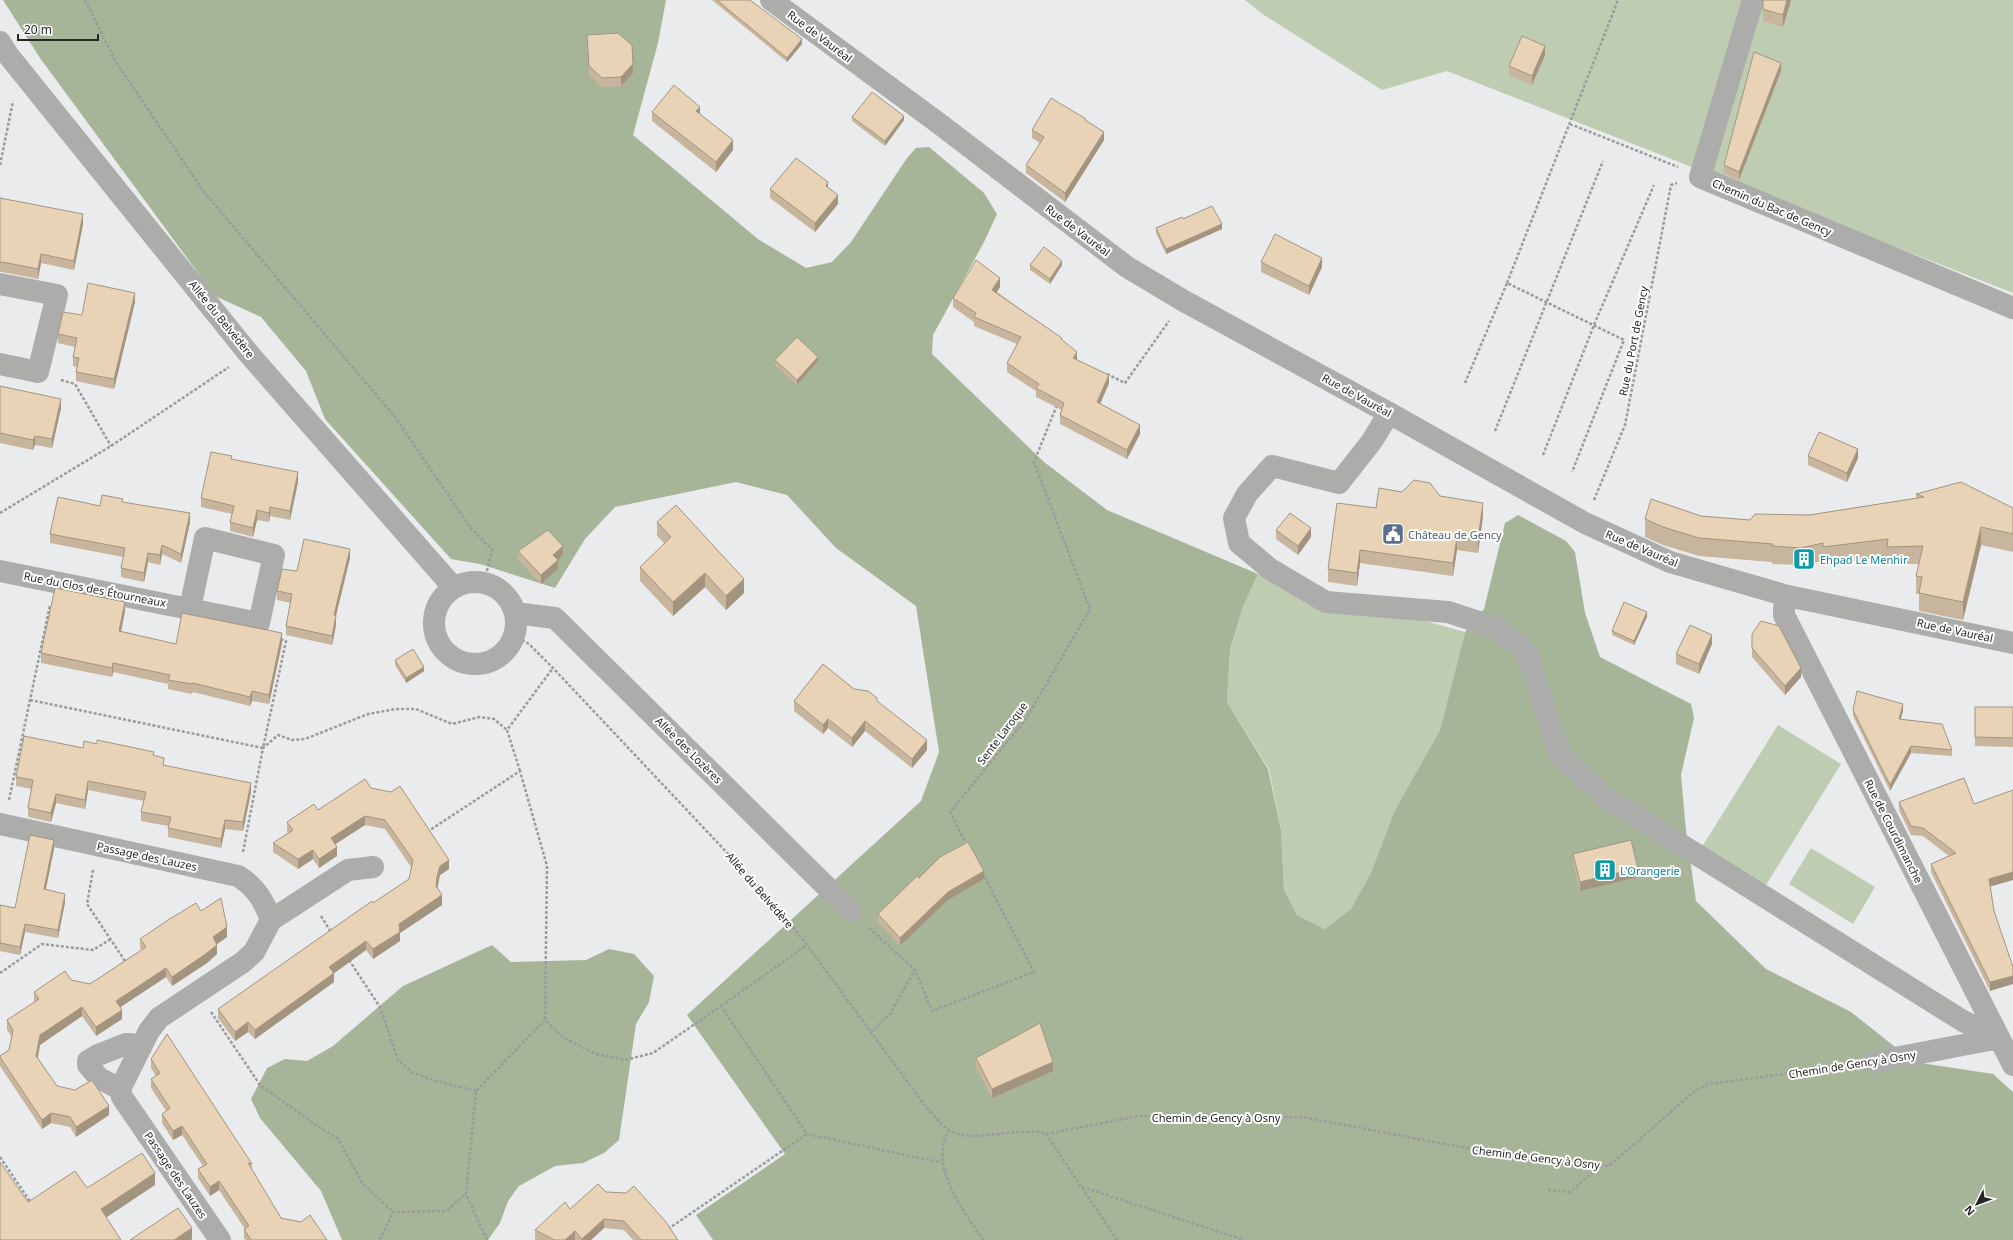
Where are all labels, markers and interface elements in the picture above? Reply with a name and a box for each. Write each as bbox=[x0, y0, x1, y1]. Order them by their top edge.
street label: Rue de Vauréal bbox=[785, 7, 855, 65]
scale bar bbox=[18, 16, 98, 42]
text: 20 m bbox=[24, 21, 52, 38]
street label: Chemin du Bac de Gency bbox=[1710, 175, 1834, 239]
street label: Rue de Vauréal bbox=[1043, 201, 1113, 259]
street label: Allée du Belvédère bbox=[186, 277, 258, 361]
street label: Rue du Port de Gency bbox=[1615, 284, 1651, 397]
street label: Rue de Vauréal bbox=[1320, 370, 1394, 420]
public building icon: Château de Gency bbox=[1380, 521, 1406, 547]
street label: Rue de Vauréal bbox=[1603, 526, 1681, 570]
place label: Château de Gency bbox=[1408, 527, 1502, 542]
building icon: Ehpad Le Menhir bbox=[1791, 546, 1817, 572]
place label: Ehpad Le Menhir bbox=[1820, 552, 1908, 567]
street label: Rue du Clos des Étourneaux bbox=[23, 568, 168, 610]
street label: Rue de Vauréal bbox=[1916, 615, 1994, 645]
street label: Sente Laroque bbox=[974, 699, 1030, 767]
street label: Allée des Lozères bbox=[652, 713, 726, 787]
street label: Rue de Courdimanche bbox=[1861, 777, 1927, 885]
street label: Passage des Lauzes bbox=[96, 838, 198, 874]
street label: Allée du Belvédère bbox=[723, 849, 797, 931]
building icon: L'Orangerie bbox=[1592, 857, 1618, 883]
place label: L'Orangerie bbox=[1620, 863, 1680, 878]
street label: Chemin de Gency à Osny bbox=[1787, 1046, 1917, 1081]
street label: Chemin de Gency à Osny bbox=[1152, 1110, 1281, 1125]
street label: Passage des Lauzes bbox=[141, 1129, 211, 1221]
street label: Chemin de Gency à Osny bbox=[1471, 1142, 1601, 1172]
north arrow bbox=[1957, 1184, 1997, 1224]
text: N bbox=[1961, 1203, 1978, 1219]

